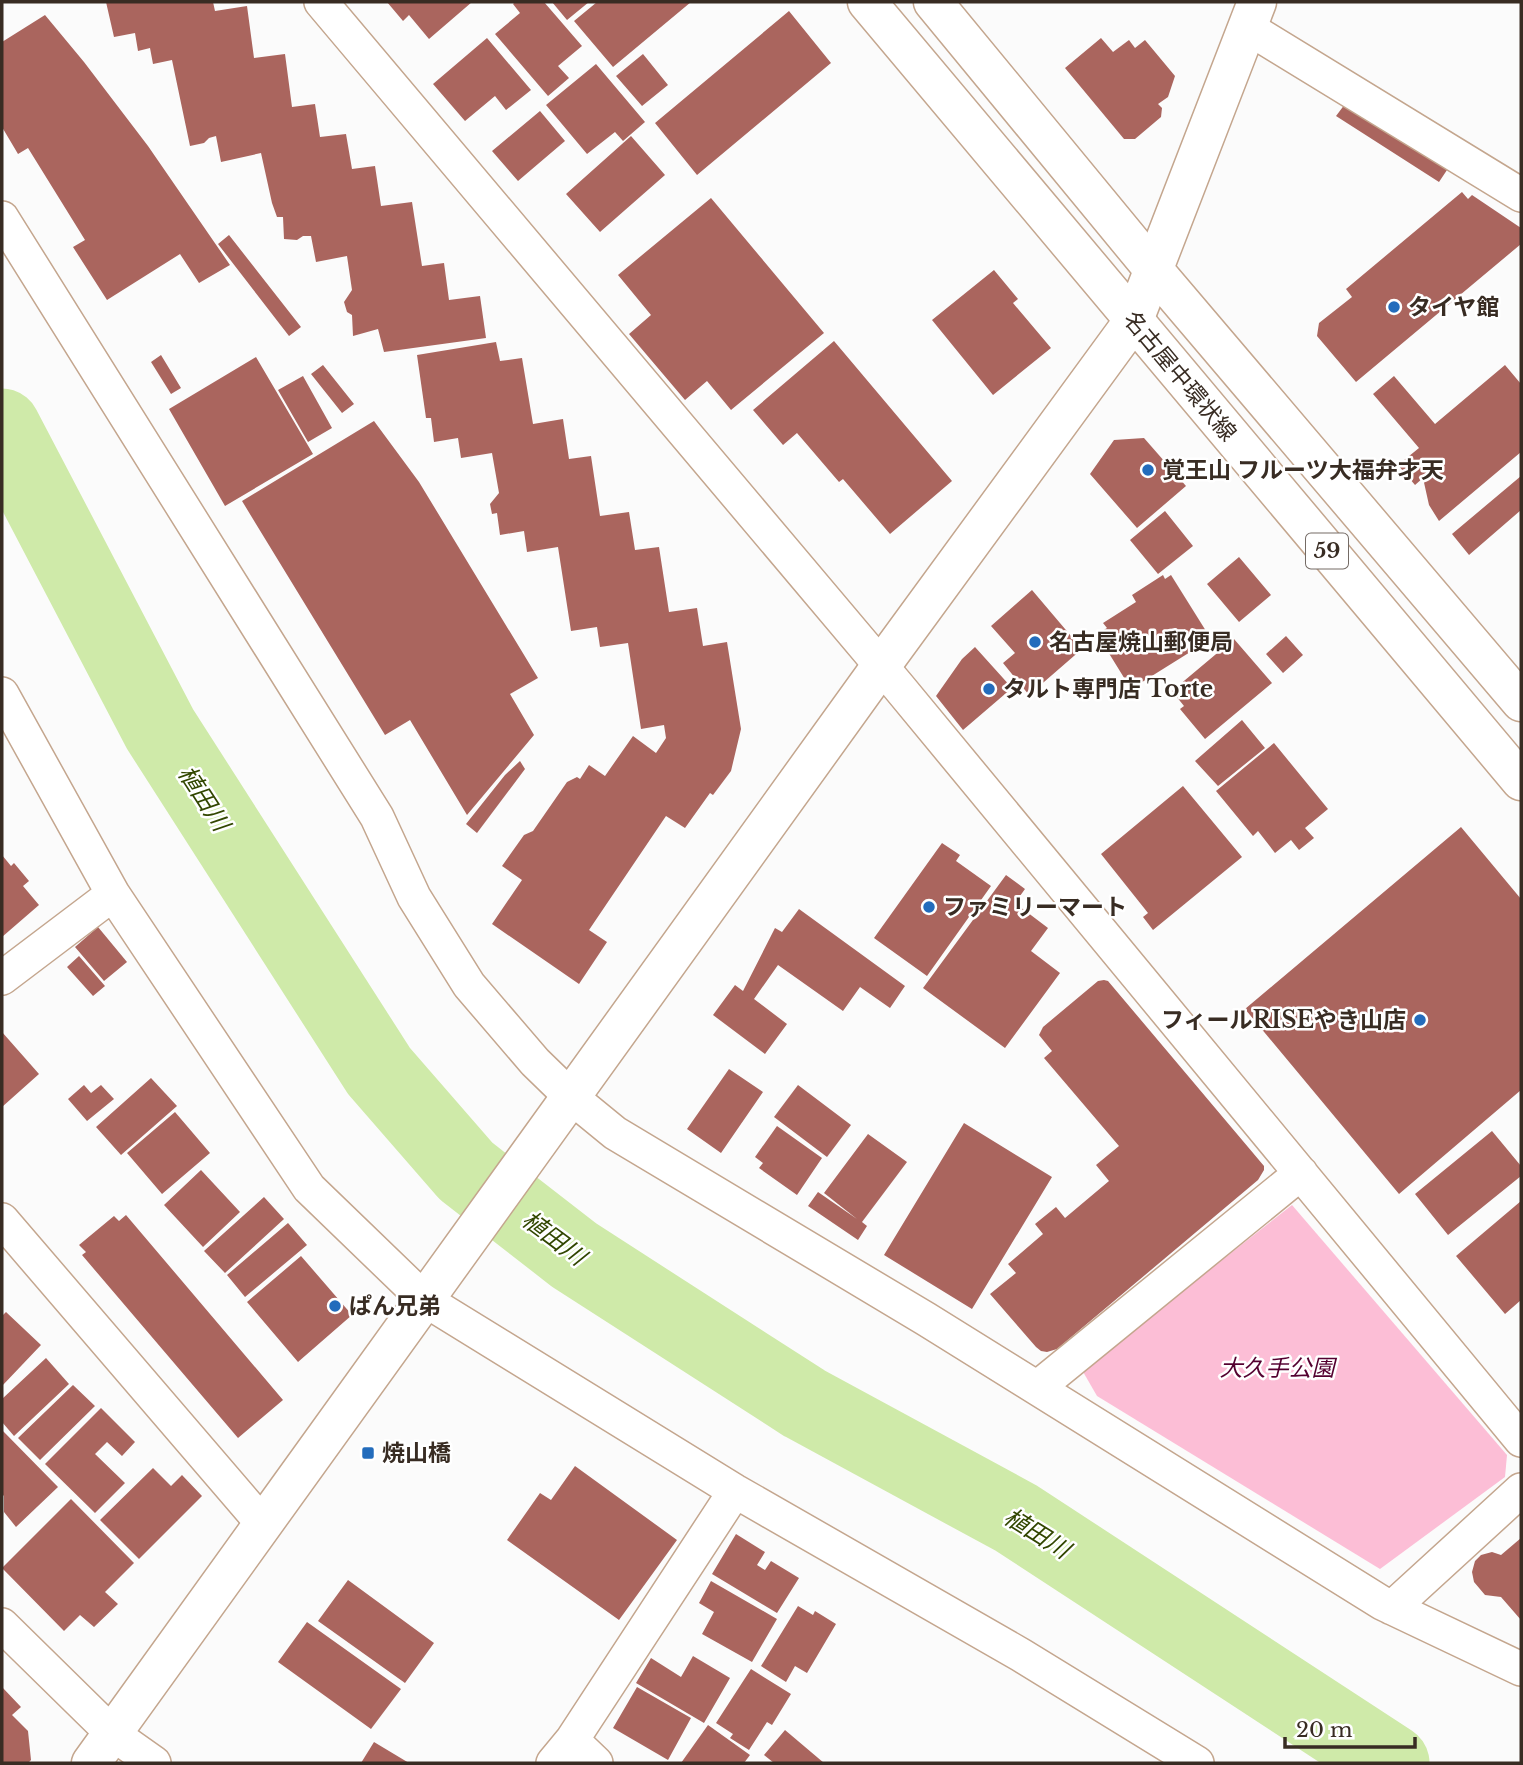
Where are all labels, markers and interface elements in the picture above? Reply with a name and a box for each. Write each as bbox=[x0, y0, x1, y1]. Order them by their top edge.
place label: タイヤ館 bbox=[1408, 293, 1499, 321]
marker: タイヤ館 bbox=[1386, 299, 1402, 315]
street label: 名古屋中環状線 bbox=[1118, 305, 1242, 447]
place label: 覚王山 フルーツ大福弁才天 bbox=[1162, 456, 1444, 484]
marker: 覚王山 フルーツ大福弁才天 bbox=[1140, 462, 1156, 478]
road number: 59 bbox=[1306, 534, 1348, 568]
place label: 名古屋焼山郵便局 bbox=[1049, 628, 1233, 656]
marker: 名古屋焼山郵便局 bbox=[1027, 634, 1043, 650]
place label: タルト専門店 Torte bbox=[1003, 675, 1213, 703]
marker: タルト専門店 Torte bbox=[981, 681, 997, 697]
water label: 植田川 bbox=[172, 760, 237, 839]
place label: ファミリーマート bbox=[943, 893, 1127, 921]
marker: ファミリーマート bbox=[921, 899, 937, 915]
place label: フィールRISEやき山店 bbox=[1161, 1006, 1406, 1034]
marker: フィールRISEやき山店 bbox=[1412, 1012, 1428, 1028]
water label: 植田川 bbox=[517, 1205, 594, 1273]
place label: ぱん兄弟 bbox=[349, 1292, 441, 1320]
marker: ぱん兄弟 bbox=[327, 1298, 343, 1314]
park label: 大久手公園 bbox=[1220, 1354, 1338, 1382]
place label: 焼山橋 bbox=[382, 1439, 451, 1467]
marker: 焼山橋 bbox=[360, 1445, 376, 1461]
water label: 植田川 bbox=[999, 1502, 1078, 1566]
scale bar bbox=[1285, 1706, 1414, 1750]
text: 20 m bbox=[1296, 1717, 1353, 1743]

